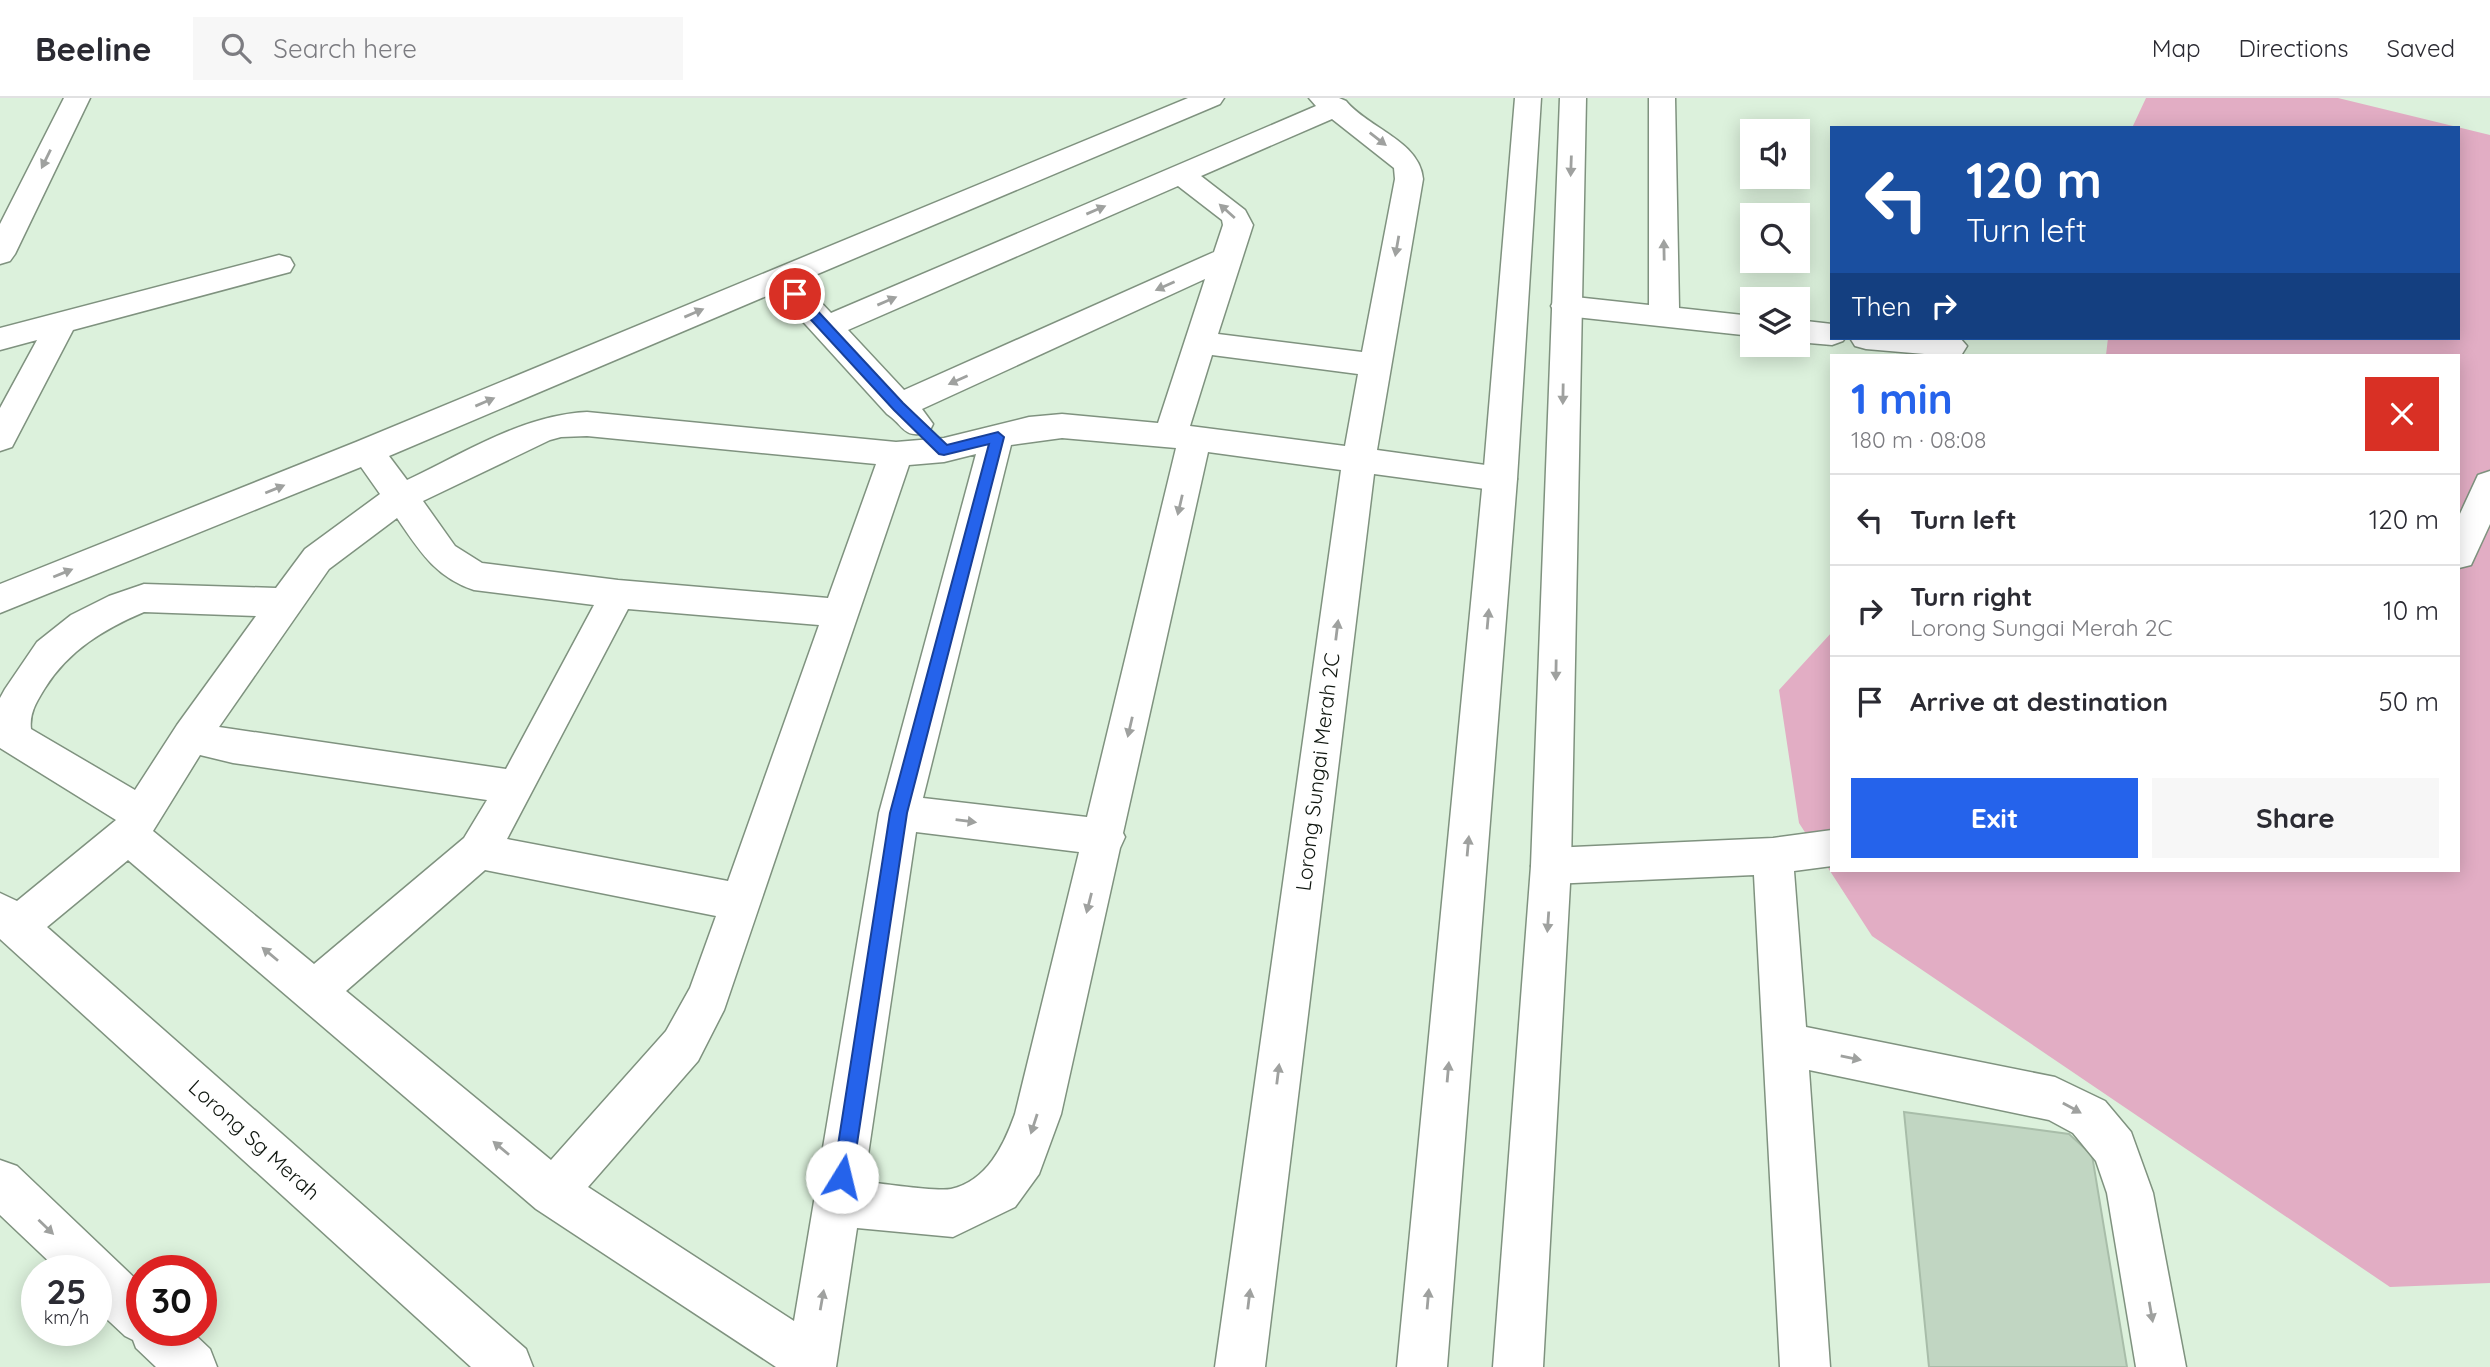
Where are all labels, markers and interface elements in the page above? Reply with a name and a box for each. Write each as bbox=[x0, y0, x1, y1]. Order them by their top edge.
search box bbox=[193, 17, 683, 80]
text: Beeline bbox=[35, 28, 151, 69]
icon: search bbox=[217, 29, 255, 67]
text: Search here bbox=[273, 32, 417, 65]
text: Map bbox=[2152, 33, 2201, 63]
text: Directions bbox=[2239, 33, 2349, 63]
text: Saved bbox=[2387, 33, 2455, 63]
map controls bbox=[1740, 119, 1810, 357]
button: sound bbox=[1740, 119, 1810, 189]
one-way arrow bbox=[1368, 132, 1386, 147]
one-way arrow bbox=[41, 149, 52, 169]
text: 120 m bbox=[1966, 149, 2102, 210]
icon: left bbox=[1851, 154, 1942, 245]
one-way arrow bbox=[1565, 155, 1576, 177]
one-way arrow bbox=[1218, 203, 1236, 219]
button: search bbox=[1740, 203, 1810, 273]
one-way arrow bbox=[1086, 204, 1106, 216]
text: Turn left bbox=[1966, 210, 2087, 250]
one-way arrow bbox=[1392, 235, 1403, 257]
one-way arrow bbox=[1658, 238, 1670, 260]
pin bbox=[765, 264, 825, 324]
icon: arrive bbox=[776, 275, 814, 313]
one-way arrow bbox=[1155, 280, 1175, 292]
button: layers bbox=[1740, 287, 1810, 357]
icon: right bbox=[1925, 287, 1963, 325]
text: Then bbox=[1851, 290, 1911, 323]
one-way arrow bbox=[877, 295, 898, 306]
one-way arrow bbox=[684, 307, 704, 319]
text: 1 min bbox=[1851, 372, 1953, 425]
one-way arrow bbox=[948, 374, 968, 386]
button: close bbox=[2365, 377, 2439, 451]
one-way arrow bbox=[1558, 383, 1569, 405]
one-way arrow bbox=[474, 396, 495, 407]
text: 180 m · 08:08 bbox=[1851, 425, 1986, 454]
one-way arrow bbox=[264, 483, 285, 494]
one-way arrow bbox=[1175, 494, 1186, 516]
icon: left bbox=[1851, 501, 1889, 539]
text: Turn left bbox=[1910, 503, 2017, 536]
text: 120 m bbox=[2369, 503, 2439, 536]
one-way arrow bbox=[53, 568, 74, 579]
text: Turn right bbox=[1910, 580, 2032, 613]
icon: right bbox=[1851, 592, 1889, 630]
text: 10 m bbox=[2383, 594, 2439, 627]
one-way arrow bbox=[1483, 608, 1494, 630]
text: Lorong Sungai Merah 2C bbox=[1910, 613, 2173, 642]
one-way arrow bbox=[1331, 618, 1342, 640]
street label: Lorong Sungai Merah 2C bbox=[1289, 651, 1345, 892]
one-way arrow bbox=[1551, 659, 1562, 681]
icon: arrive bbox=[1851, 683, 1889, 721]
text: Arrive at destination bbox=[1910, 685, 2168, 718]
text: 50 m bbox=[2379, 685, 2439, 718]
one-way arrow bbox=[1124, 716, 1135, 738]
button: Exit bbox=[1851, 778, 2138, 858]
button: Share bbox=[2152, 778, 2439, 858]
one-way arrow bbox=[956, 816, 978, 827]
one-way arrow bbox=[1463, 835, 1474, 857]
one-way arrow bbox=[1083, 893, 1094, 915]
one-way arrow bbox=[1542, 911, 1553, 933]
one-way arrow bbox=[261, 947, 279, 962]
one-way arrow bbox=[1840, 1052, 1862, 1063]
one-way arrow bbox=[1443, 1061, 1454, 1083]
one-way arrow bbox=[1273, 1063, 1284, 1085]
street label: Lorong Sg Merah bbox=[184, 1074, 326, 1205]
one-way arrow bbox=[2063, 1102, 2082, 1114]
one-way arrow bbox=[1029, 1114, 1039, 1135]
position arrow bbox=[805, 1140, 879, 1214]
one-way arrow bbox=[492, 1141, 509, 1156]
one-way arrow bbox=[37, 1218, 54, 1234]
speed limit sign: 30 bbox=[126, 1255, 217, 1346]
text: 25 bbox=[46, 1269, 87, 1313]
one-way arrow bbox=[1243, 1288, 1254, 1310]
one-way arrow bbox=[1423, 1288, 1434, 1310]
one-way arrow bbox=[817, 1289, 828, 1311]
one-way arrow bbox=[2146, 1301, 2157, 1323]
text: km/h bbox=[44, 1306, 89, 1329]

